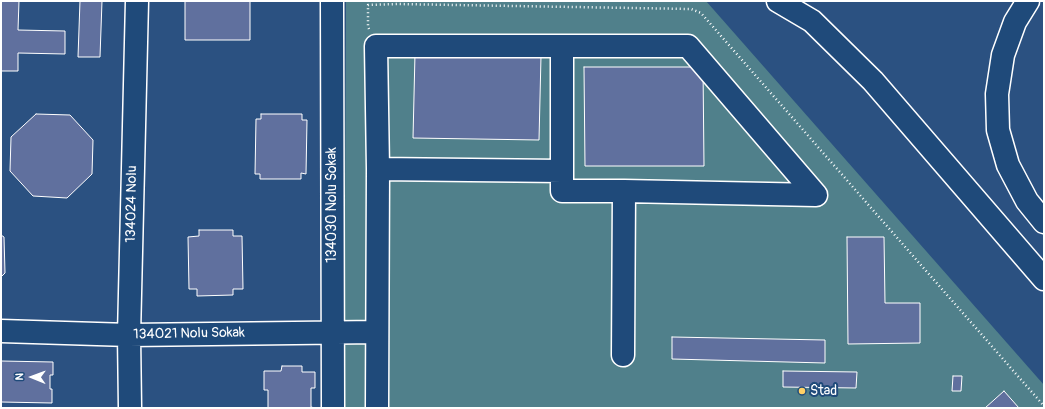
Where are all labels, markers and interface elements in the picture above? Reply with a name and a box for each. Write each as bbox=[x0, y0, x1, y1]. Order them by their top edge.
street label: 134030 Nolu Sokak bbox=[324, 147, 340, 263]
street label: 134024 Nolu bbox=[123, 165, 141, 243]
street label: 134021 Nolu Sokak bbox=[133, 325, 245, 343]
north arrow bbox=[12, 357, 52, 397]
text: N bbox=[13, 373, 26, 381]
place label: Stad bbox=[810, 383, 837, 399]
marker: Stad bbox=[797, 386, 807, 396]

